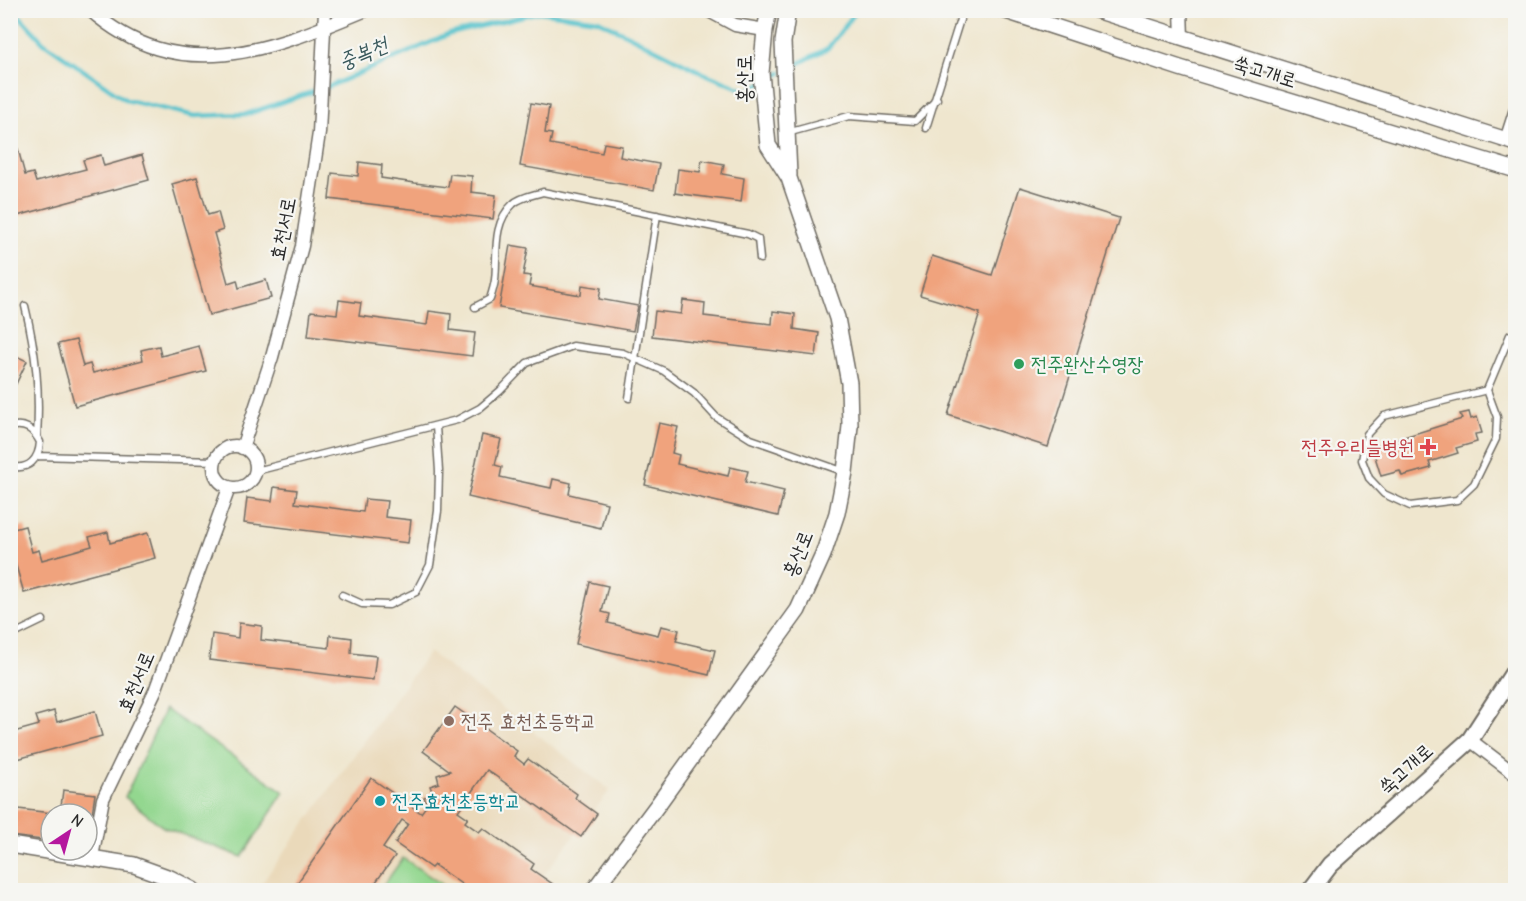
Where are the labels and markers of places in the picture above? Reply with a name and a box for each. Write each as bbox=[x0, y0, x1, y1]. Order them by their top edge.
place label: 전주완산수영장 bbox=[1031, 353, 1144, 376]
marker: 전주완산수영장 bbox=[1012, 357, 1026, 371]
place label: 전주우리들병원 bbox=[1301, 436, 1414, 459]
marker: 전주우리들병원 bbox=[1419, 438, 1437, 456]
place label: 전주 효천초등학교 bbox=[461, 710, 596, 733]
marker: 전주 효천초등학교 bbox=[442, 714, 456, 728]
place label: 전주효천초등학교 bbox=[392, 790, 521, 813]
marker: 전주효천초등학교 bbox=[373, 794, 387, 808]

